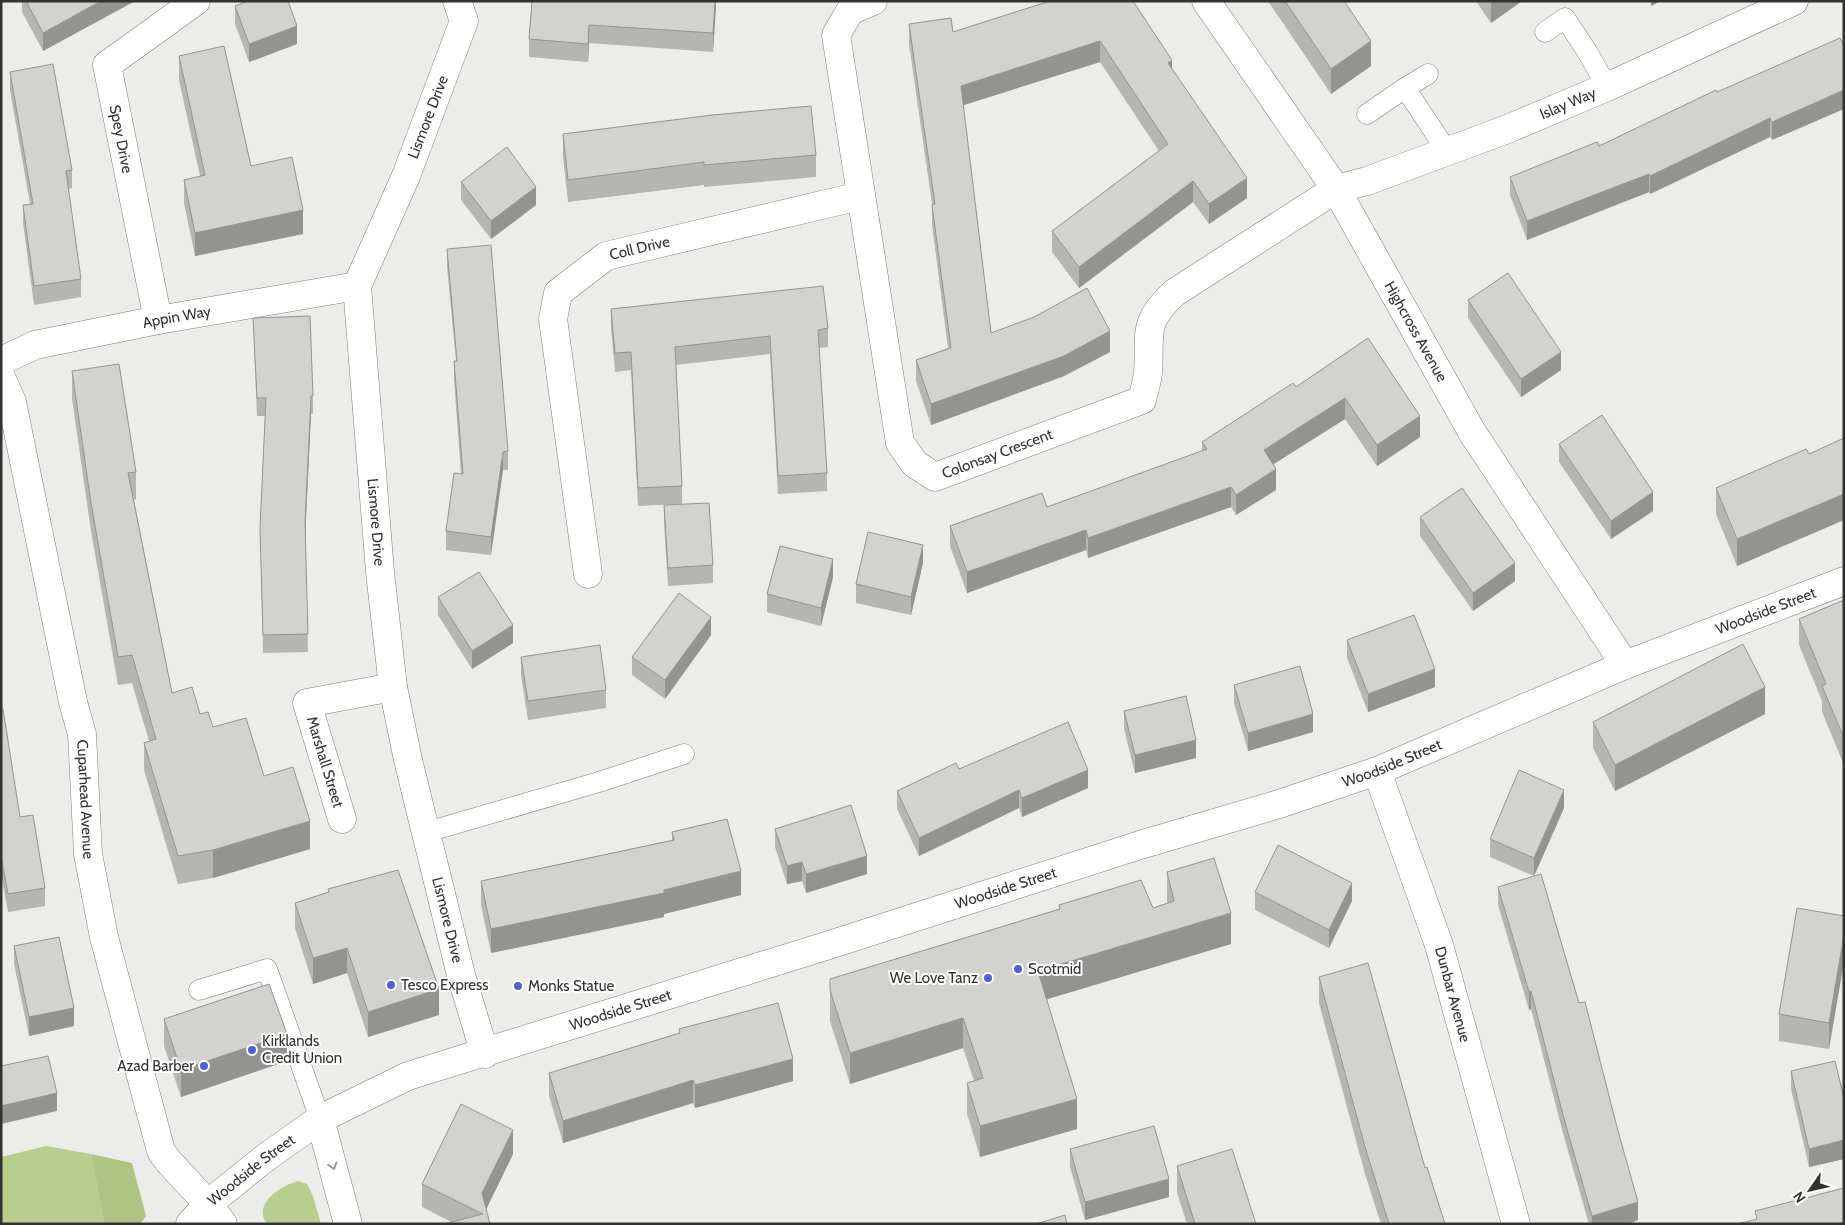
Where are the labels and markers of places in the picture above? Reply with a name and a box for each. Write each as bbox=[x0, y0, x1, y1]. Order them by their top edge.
place label: Scotmid bbox=[1028, 960, 1081, 978]
marker: Scotmid bbox=[1012, 963, 1024, 975]
place label: We Love Tanz bbox=[890, 969, 978, 987]
marker: We Love Tanz bbox=[982, 972, 994, 984]
place label: Tesco Express bbox=[401, 976, 488, 994]
place label: Monks Statue bbox=[528, 977, 614, 995]
marker: Tesco Express bbox=[385, 979, 397, 991]
marker: Monks Statue bbox=[512, 980, 524, 992]
place label: Kirklands Credit Union bbox=[262, 1032, 342, 1067]
marker: Kirklands Credit Union bbox=[246, 1044, 258, 1056]
place label: Azad Barber bbox=[117, 1057, 194, 1075]
marker: Azad Barber bbox=[198, 1060, 210, 1072]

